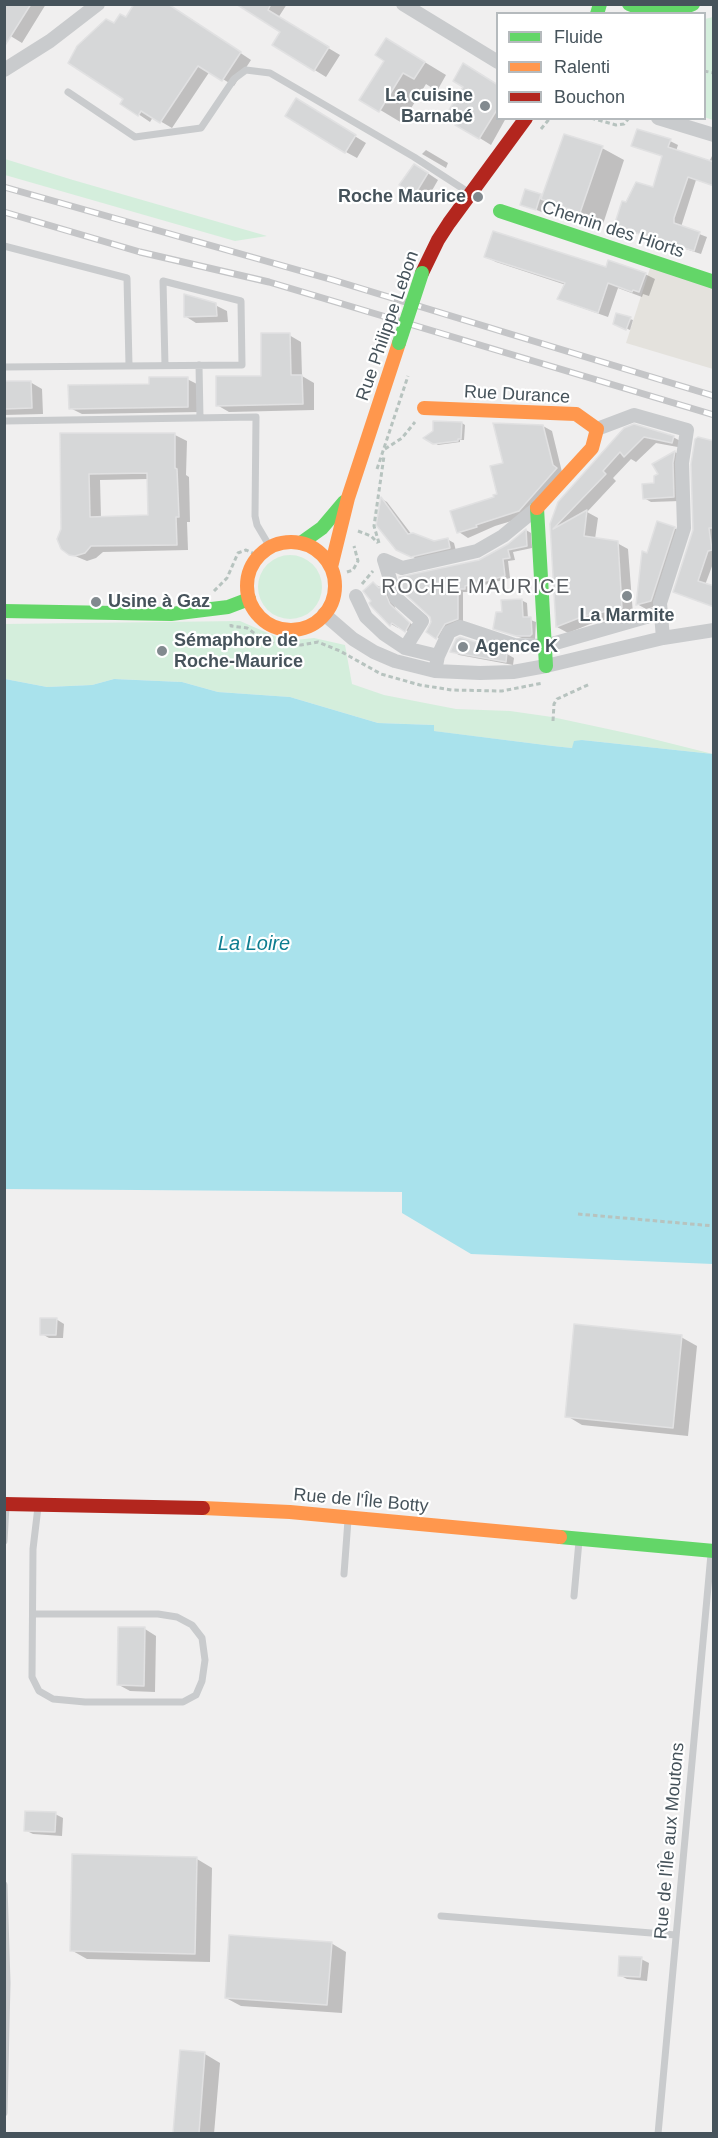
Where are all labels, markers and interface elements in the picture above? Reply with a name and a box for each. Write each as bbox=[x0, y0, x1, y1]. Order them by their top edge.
legend bbox=[496, 12, 706, 120]
text: Fluide bbox=[554, 27, 603, 47]
text: Ralenti bbox=[554, 57, 610, 77]
place label: La cuisine Barnabé bbox=[385, 85, 473, 128]
text: Bouchon bbox=[554, 87, 625, 107]
marker: La cuisine Barnabé bbox=[478, 99, 492, 113]
place label: Roche Maurice bbox=[338, 186, 466, 208]
marker: Roche Maurice bbox=[471, 190, 485, 204]
street label: Chemin des Hiorts bbox=[539, 197, 687, 263]
street label: Rue Philippe Lebon bbox=[352, 248, 424, 404]
street label: Rue Durance bbox=[463, 381, 571, 409]
district label: ROCHE MAURICE bbox=[381, 575, 571, 599]
marker: La Marmite bbox=[620, 589, 634, 603]
place label: Usine à Gaz bbox=[108, 591, 210, 613]
marker: Usine à Gaz bbox=[89, 595, 103, 609]
place label: La Marmite bbox=[579, 605, 675, 627]
place label: Sémaphore de Roche-Maurice bbox=[174, 630, 303, 672]
place label: Agence K bbox=[475, 636, 558, 658]
marker: Agence K bbox=[456, 640, 470, 654]
marker: Sémaphore de Roche-Maurice bbox=[155, 644, 169, 658]
water label: La Loire bbox=[218, 932, 290, 956]
street label: Rue de l'Île Botty bbox=[293, 1484, 429, 1518]
street label: Rue de l'Île aux Moutons bbox=[651, 1742, 689, 1940]

